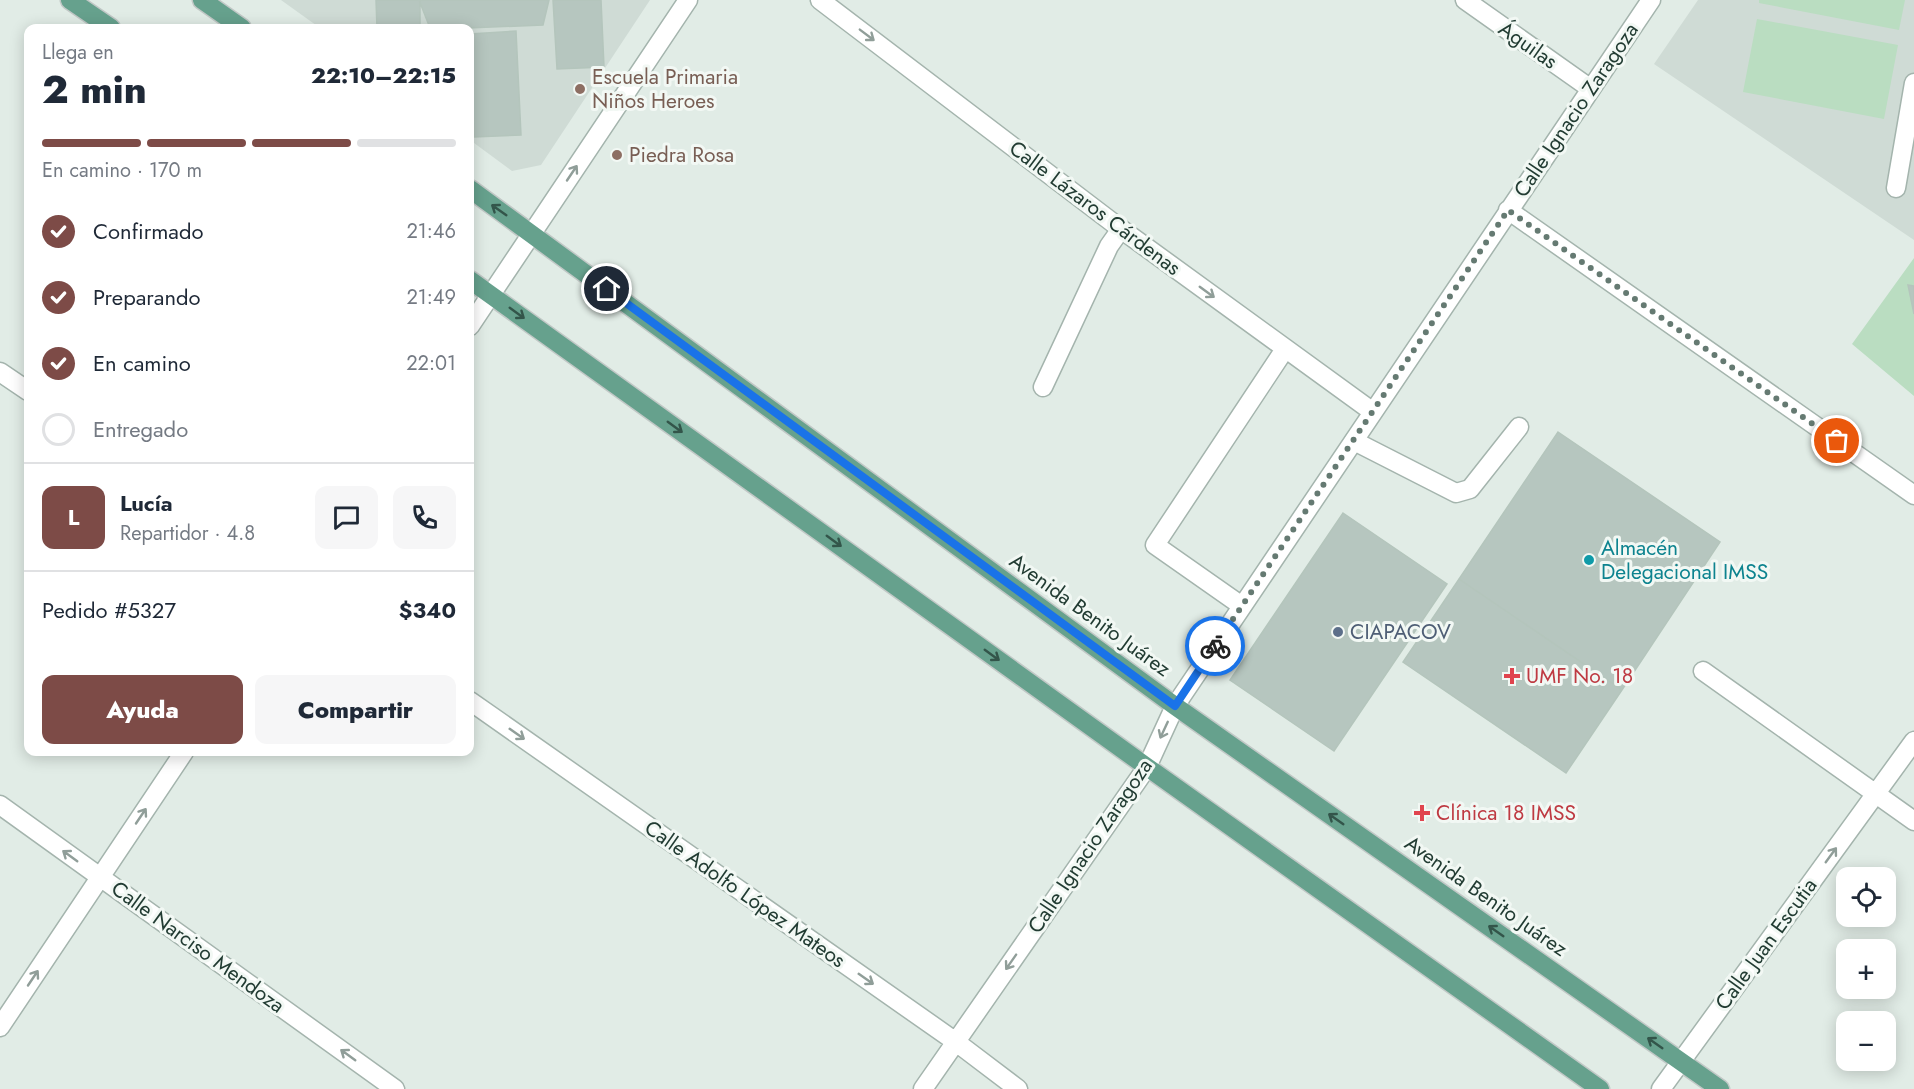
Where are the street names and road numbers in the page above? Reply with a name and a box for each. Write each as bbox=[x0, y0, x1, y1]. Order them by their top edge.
street label: Águilas bbox=[1492, 14, 1564, 76]
street label: Calle Ignacio Zaragoza bbox=[1506, 17, 1646, 203]
street label: Calle Lázaros Cárdenas bbox=[1003, 133, 1187, 283]
street label: Avenida Benito Juárez bbox=[1003, 546, 1177, 684]
street label: Calle Ignacio Zaragoza bbox=[1020, 753, 1160, 939]
street label: Calle Adolfo López Mateos bbox=[638, 813, 852, 975]
street label: Avenida Benito Juárez bbox=[1399, 828, 1574, 964]
street label: Calle Juan Escutia bbox=[1708, 872, 1824, 1016]
street label: Calle Narciso Mendoza bbox=[105, 874, 291, 1020]

